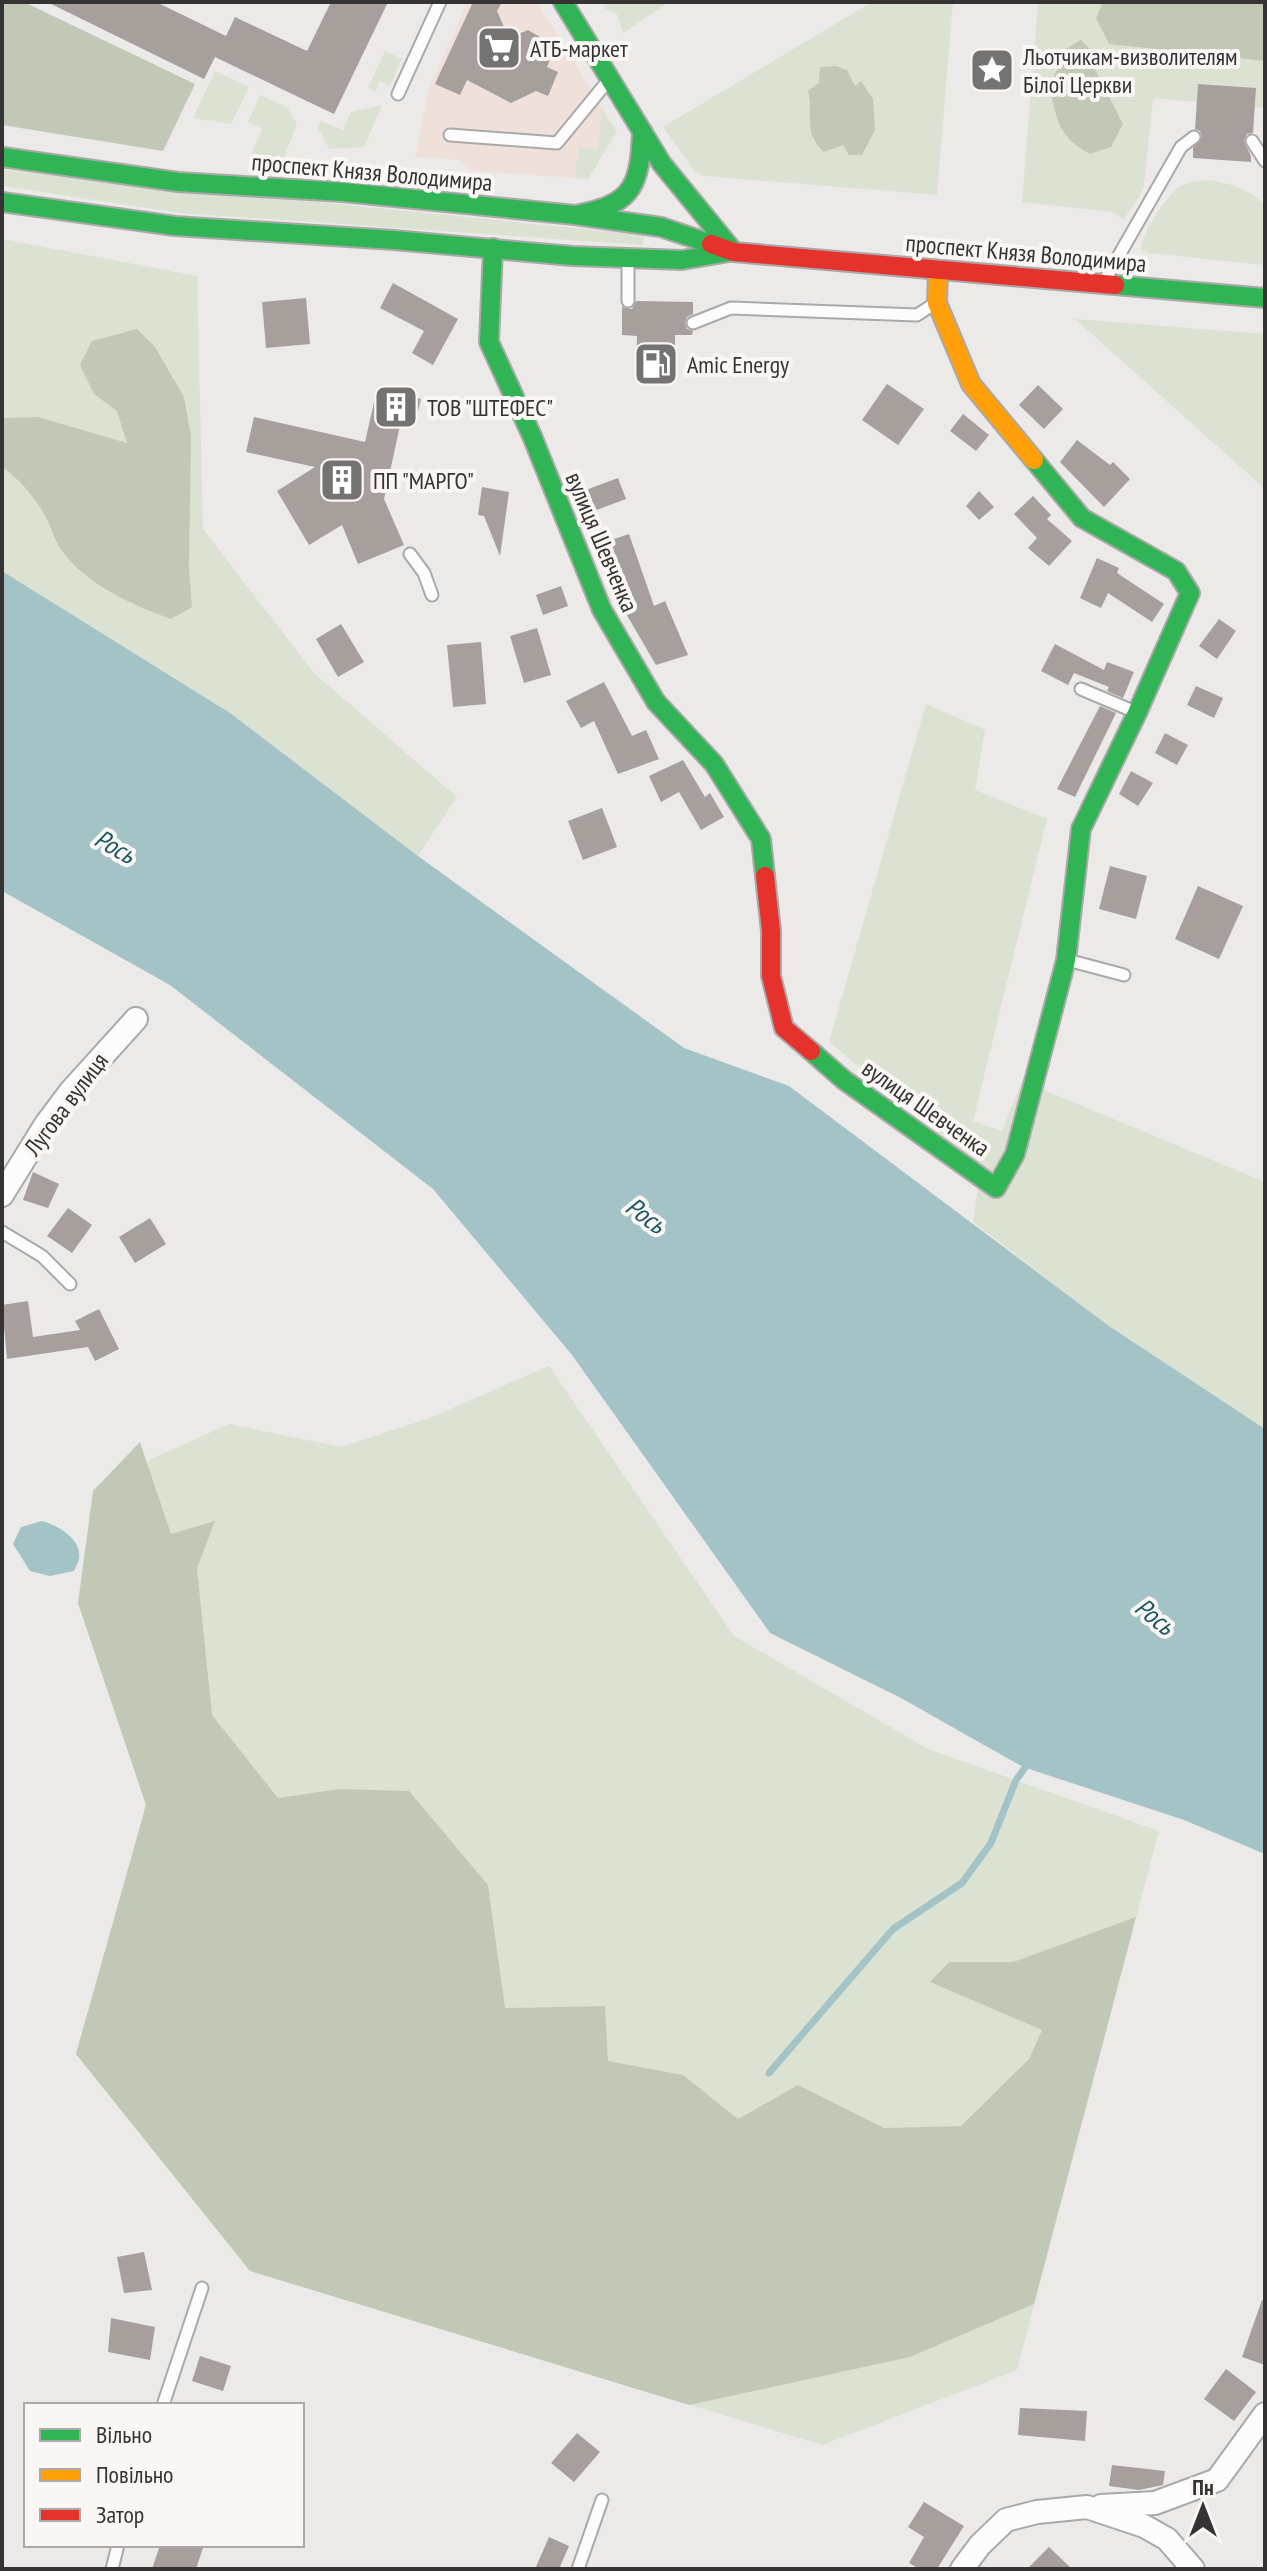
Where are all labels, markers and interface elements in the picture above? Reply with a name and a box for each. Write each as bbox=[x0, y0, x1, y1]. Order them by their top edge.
supermarket icon: АТБ-маркет bbox=[475, 24, 523, 72]
place label: АТБ-маркет bbox=[530, 33, 628, 64]
place label: Льотчикам-визволителям Білої Церкви bbox=[1022, 41, 1238, 100]
place icon: Льотчикам-визволителям Білої Церкви bbox=[968, 46, 1016, 94]
street label: проспект Князя Володимира bbox=[250, 146, 494, 198]
street label: проспект Князя Володимира bbox=[904, 227, 1148, 279]
fuel station icon: Amic Energy bbox=[632, 340, 680, 388]
place label: Amic Energy bbox=[687, 349, 789, 380]
building icon: ТОВ "ШТЕФЕС" bbox=[372, 383, 420, 431]
place label: ТОВ "ШТЕФЕС" bbox=[427, 392, 553, 423]
building icon: ПП "МАРГО" bbox=[318, 456, 366, 504]
place label: ПП "МАРГО" bbox=[373, 465, 474, 496]
street label: вулиця Шевченка bbox=[559, 467, 645, 617]
water label: Рось bbox=[89, 821, 142, 871]
street label: Лугова вулиця bbox=[17, 1046, 115, 1163]
street label: вулиця Шевченка bbox=[856, 1053, 996, 1163]
water label: Рось bbox=[620, 1189, 673, 1241]
water label: Рось bbox=[1129, 1590, 1182, 1643]
legend bbox=[24, 2403, 304, 2547]
text: Вільно bbox=[96, 2419, 152, 2450]
text: Повільно bbox=[96, 2459, 173, 2490]
north arrow bbox=[1163, 2467, 1243, 2547]
text: Пн bbox=[1192, 2473, 1214, 2501]
text: Затор bbox=[96, 2499, 144, 2530]

